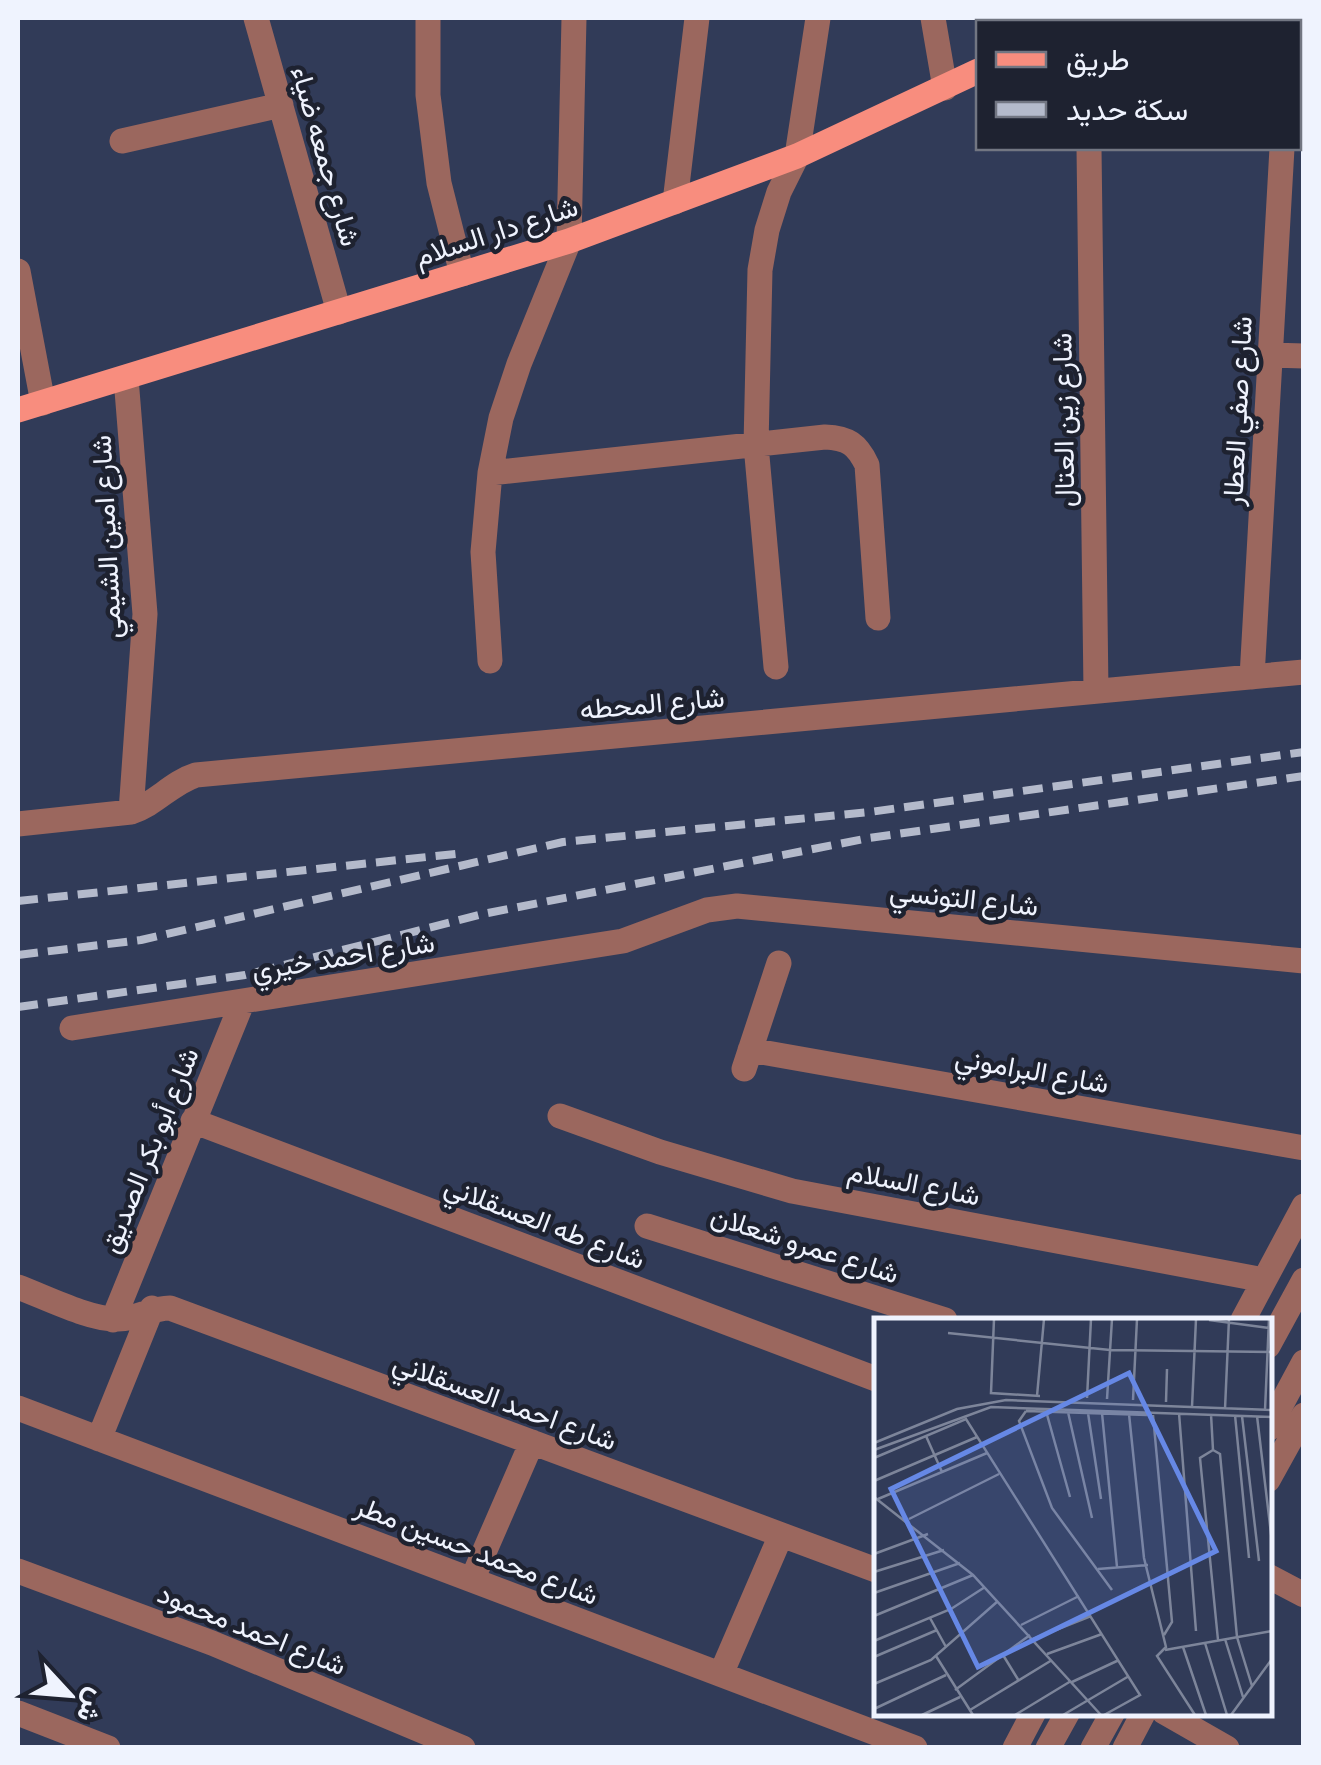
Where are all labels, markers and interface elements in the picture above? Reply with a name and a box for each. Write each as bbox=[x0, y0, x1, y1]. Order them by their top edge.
legend bbox=[976, 20, 1301, 150]
text: طريق bbox=[1066, 39, 1130, 78]
street label: شارع جمعه ضياء bbox=[282, 61, 370, 251]
text: سكة حديد bbox=[1066, 89, 1188, 128]
street label: شارع دار السلام bbox=[410, 187, 582, 275]
street label: شارع صفي العطار bbox=[1213, 315, 1265, 508]
street label: شارع زين العتال bbox=[1042, 333, 1084, 507]
street label: شارع امين الشيمي bbox=[82, 434, 134, 640]
street label: شارع المحطه bbox=[578, 678, 726, 728]
street label: شارع التونسي bbox=[887, 871, 1040, 929]
street label: شارع احمد خيري bbox=[249, 923, 438, 993]
street label: شارع البراموني bbox=[951, 1038, 1112, 1106]
street label: شارع أبو بكر الصديق bbox=[90, 1042, 208, 1258]
street label: شارع السلام bbox=[845, 1152, 983, 1214]
street label: شارع طه العسقلاني bbox=[438, 1166, 651, 1281]
street label: شارع عمرو شعلان bbox=[706, 1196, 904, 1292]
inset map bbox=[874, 1318, 1271, 1715]
street label: شارع احمد العسقلاني bbox=[386, 1343, 622, 1463]
street label: شارع محمد حسين مطر bbox=[349, 1486, 604, 1614]
street label: شارع احمد محمود bbox=[152, 1574, 352, 1684]
north arrow bbox=[20, 1645, 120, 1745]
text: ش bbox=[69, 1683, 117, 1729]

